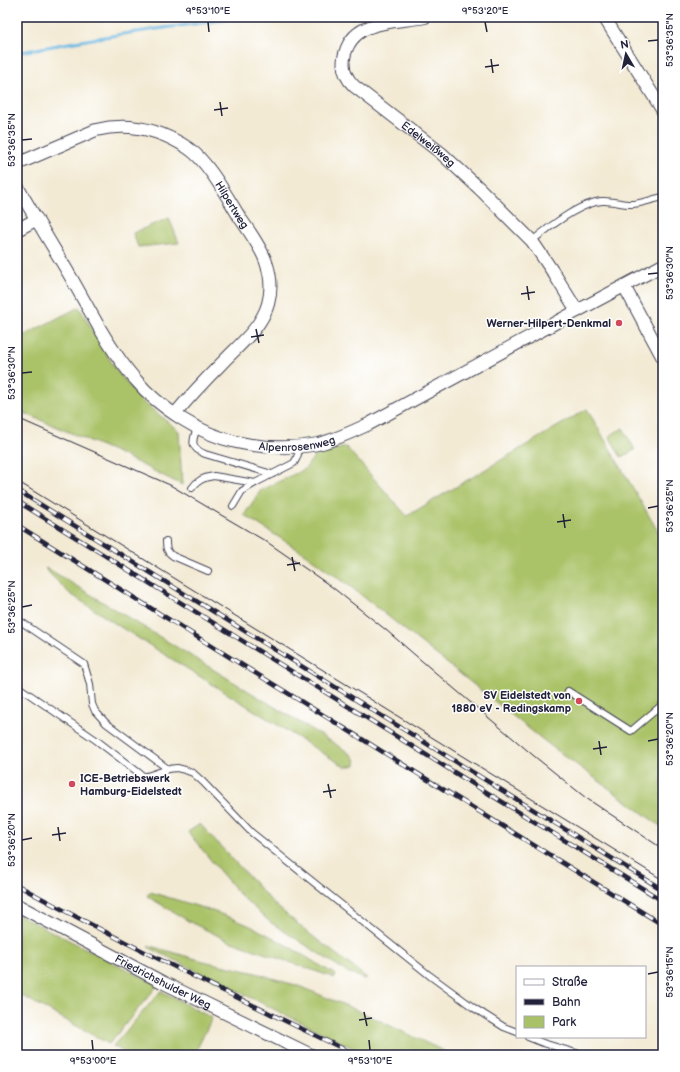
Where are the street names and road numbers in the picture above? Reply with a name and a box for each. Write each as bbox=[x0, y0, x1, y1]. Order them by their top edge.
street label: Edelweißweg bbox=[399, 119, 458, 170]
street label: Hilpertweg bbox=[212, 179, 251, 231]
street label: Alpenrosenweg bbox=[258, 433, 337, 454]
street label: Friedrichshulder Weg bbox=[113, 952, 213, 1012]

